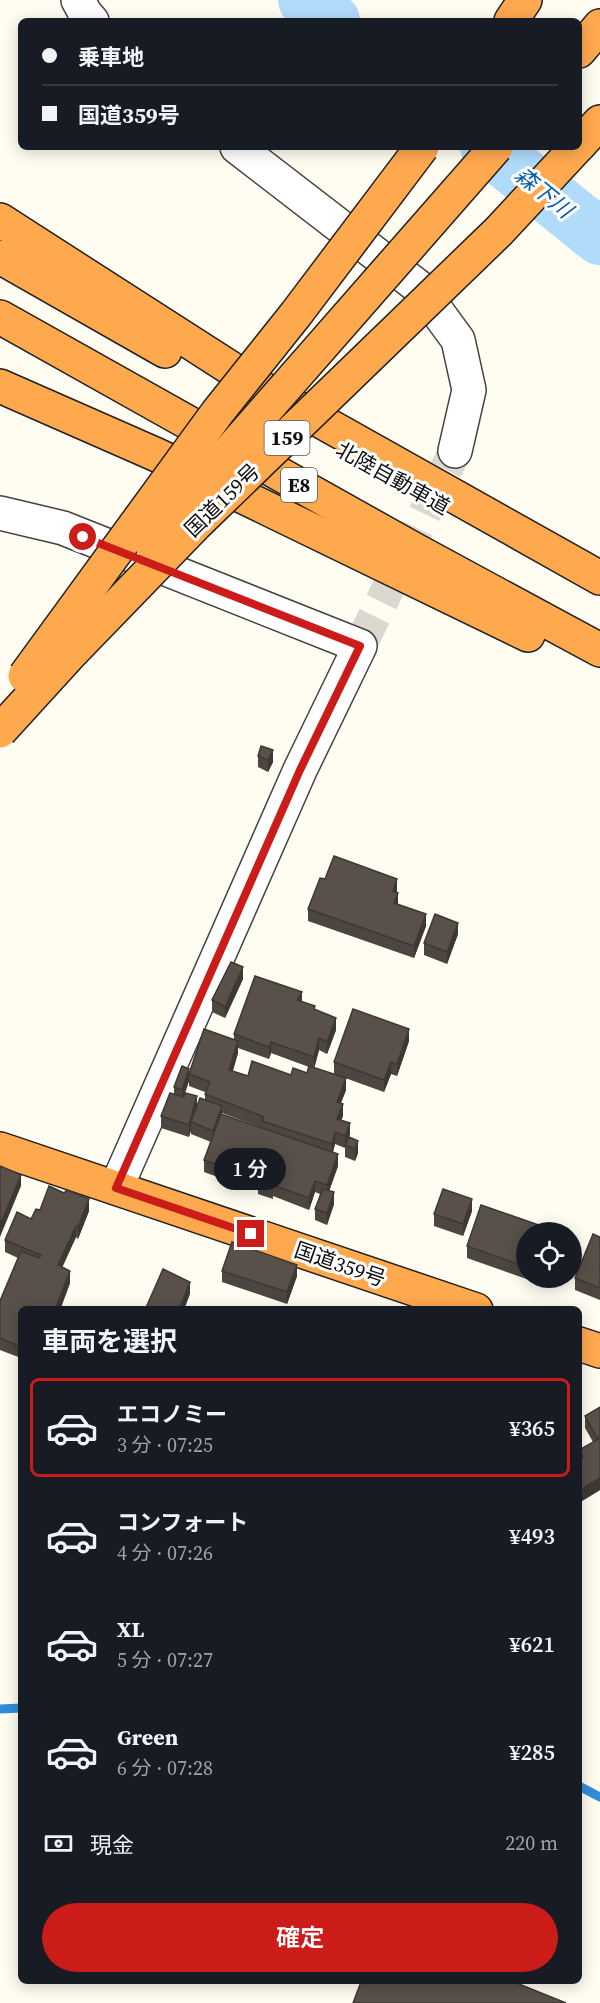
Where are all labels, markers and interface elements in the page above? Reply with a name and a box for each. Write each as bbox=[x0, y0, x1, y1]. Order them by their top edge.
text: 乗車地 bbox=[78, 42, 144, 72]
text: 国道359号 bbox=[78, 100, 180, 130]
water label: 森下川 bbox=[509, 160, 581, 226]
road number: 159 bbox=[264, 421, 310, 455]
street label: 北陸自動車道 bbox=[331, 435, 455, 521]
street label: 国道159号 bbox=[178, 457, 266, 543]
road number: E8 bbox=[281, 468, 317, 502]
route start bbox=[69, 523, 96, 550]
callout: 1 分 bbox=[215, 1147, 287, 1189]
text: 1 分 bbox=[233, 1155, 267, 1183]
route end bbox=[237, 1220, 264, 1247]
map controls bbox=[516, 1222, 582, 1288]
button: locate bbox=[516, 1222, 582, 1288]
street label: 国道359号 bbox=[291, 1235, 389, 1293]
text: 車両を選択 bbox=[42, 1323, 177, 1360]
text: エコノミー bbox=[117, 1399, 227, 1429]
icon: car bbox=[45, 1401, 99, 1455]
text: ¥365 bbox=[509, 1413, 555, 1443]
text: 3 分 · 07:25 bbox=[117, 1431, 213, 1459]
text: コンフォート bbox=[117, 1507, 248, 1537]
icon: car bbox=[45, 1509, 99, 1563]
text: ¥493 bbox=[509, 1521, 555, 1551]
text: 4 分 · 07:26 bbox=[117, 1539, 213, 1567]
text: XL bbox=[117, 1614, 144, 1644]
icon: car bbox=[45, 1617, 99, 1671]
text: ¥621 bbox=[509, 1629, 555, 1659]
text: 5 分 · 07:27 bbox=[117, 1646, 213, 1674]
text: Green bbox=[117, 1722, 178, 1752]
icon: car bbox=[45, 1725, 99, 1779]
text: ¥285 bbox=[509, 1737, 555, 1767]
text: 6 分 · 07:28 bbox=[117, 1754, 213, 1782]
icon: cash bbox=[42, 1827, 75, 1860]
text: 220 m bbox=[505, 1829, 558, 1857]
text: 現金 bbox=[90, 1830, 134, 1860]
button: 確定 bbox=[42, 1903, 558, 1972]

